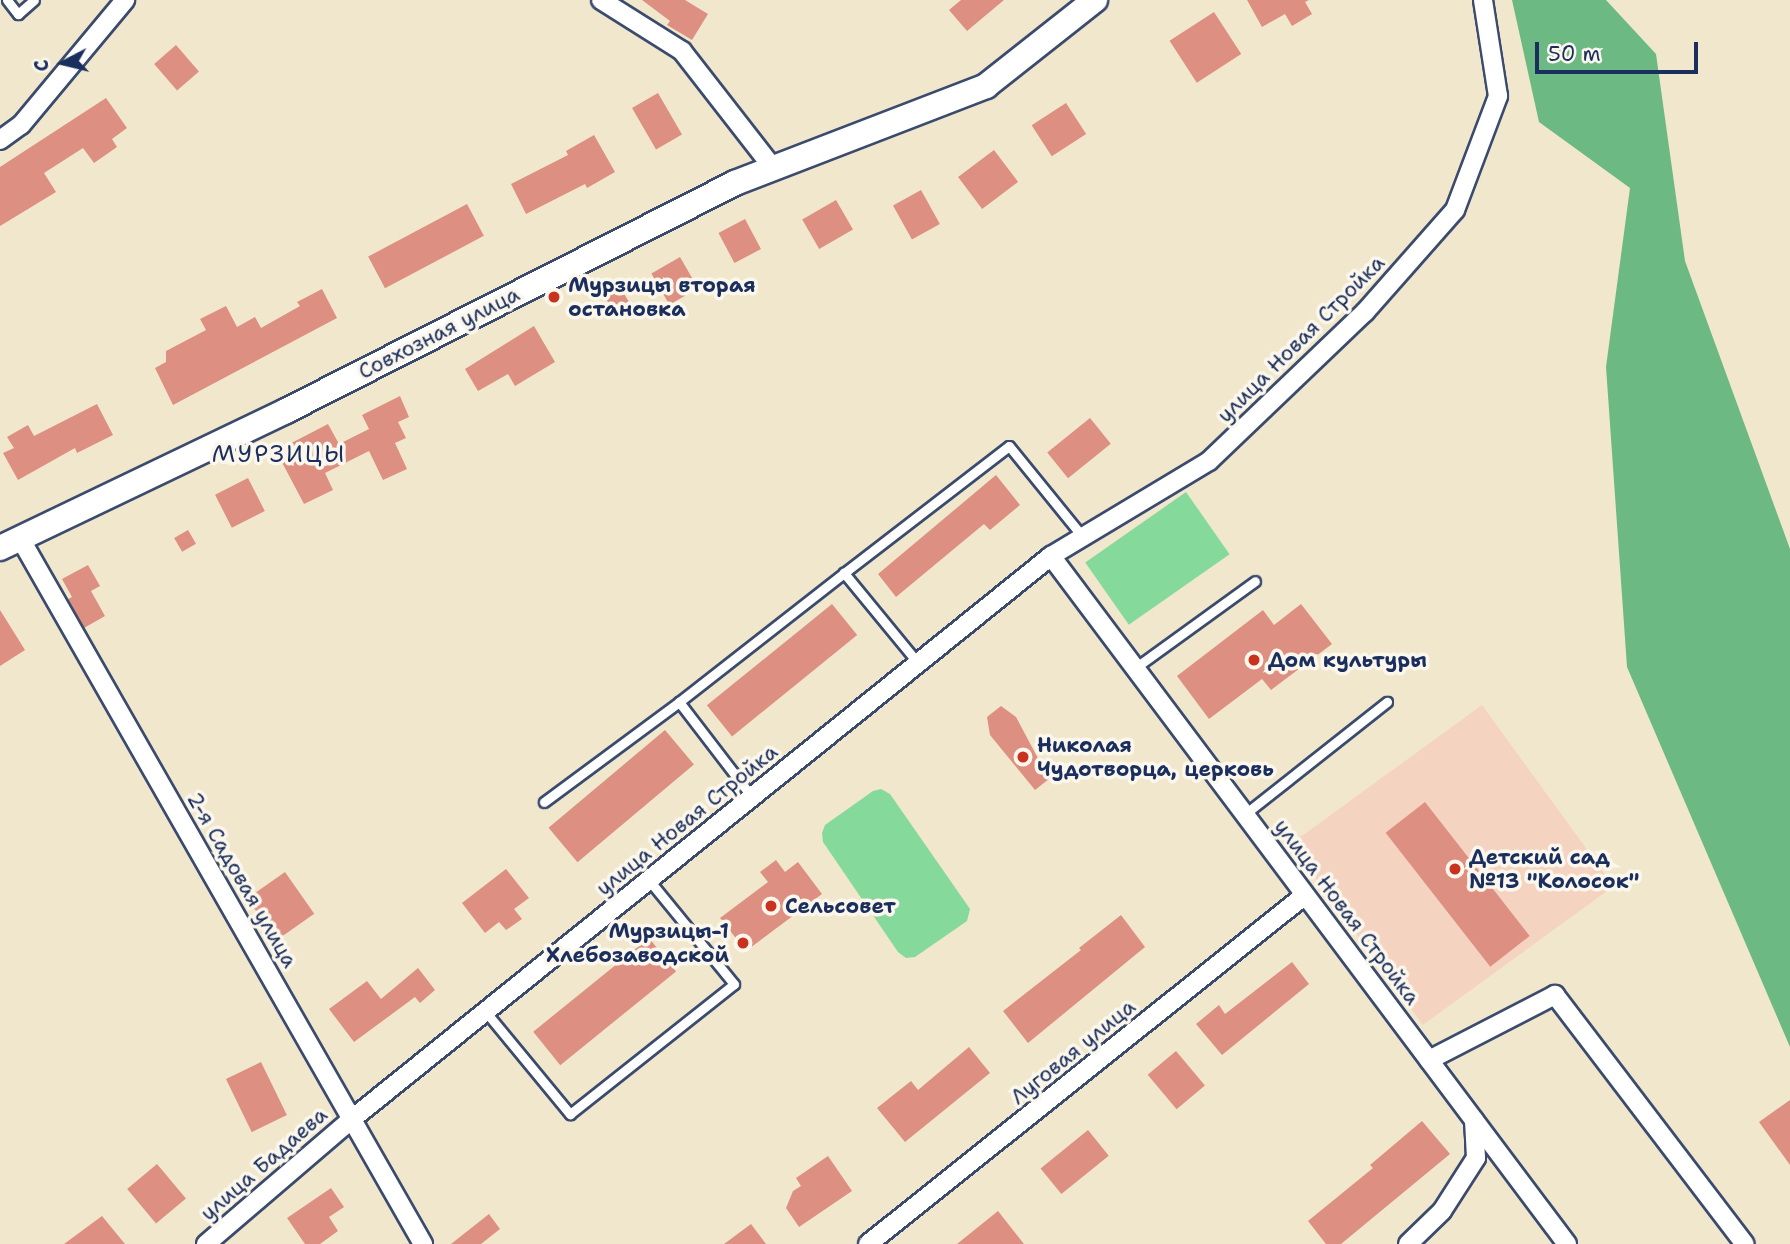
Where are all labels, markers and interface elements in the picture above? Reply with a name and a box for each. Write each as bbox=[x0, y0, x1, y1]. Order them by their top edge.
north arrow bbox=[28, 28, 98, 98]
scale bar bbox=[1538, 28, 1701, 72]
text: 50 m bbox=[1548, 40, 1601, 68]
text: С bbox=[29, 58, 55, 73]
street label: улица Новая Стройка bbox=[1212, 250, 1390, 428]
place label: Мурзицы вторая остановка bbox=[568, 272, 756, 322]
street label: Совхозная улица bbox=[354, 281, 524, 385]
marker: Мурзицы вторая остановка bbox=[546, 289, 562, 305]
district label: МУРЗИЦЫ bbox=[213, 441, 345, 469]
place label: Дом культуры bbox=[1268, 647, 1427, 673]
marker: Дом культуры bbox=[1246, 652, 1262, 668]
place label: Николая Чудотворца, церковь bbox=[1037, 732, 1274, 782]
street label: улица Новая Стройка bbox=[591, 739, 783, 901]
marker: Николая Чудотворца, церковь bbox=[1015, 749, 1031, 765]
street label: 2-я Садовая улица bbox=[181, 788, 303, 972]
street label: улица Новая Стройка bbox=[1269, 814, 1425, 1010]
place label: Детский сад №13 "Колосок" bbox=[1469, 844, 1639, 894]
marker: Детский сад №13 "Колосок" bbox=[1447, 861, 1463, 877]
place label: Сельсовет bbox=[785, 893, 896, 919]
marker: Сельсовет bbox=[763, 898, 779, 914]
place label: Мурзицы-1 Хлебозаводской bbox=[546, 918, 729, 968]
marker: Мурзицы-1 Хлебозаводской bbox=[735, 935, 751, 951]
street label: Луговая улица bbox=[1006, 994, 1140, 1110]
street label: улица Бадаева bbox=[196, 1102, 332, 1226]

